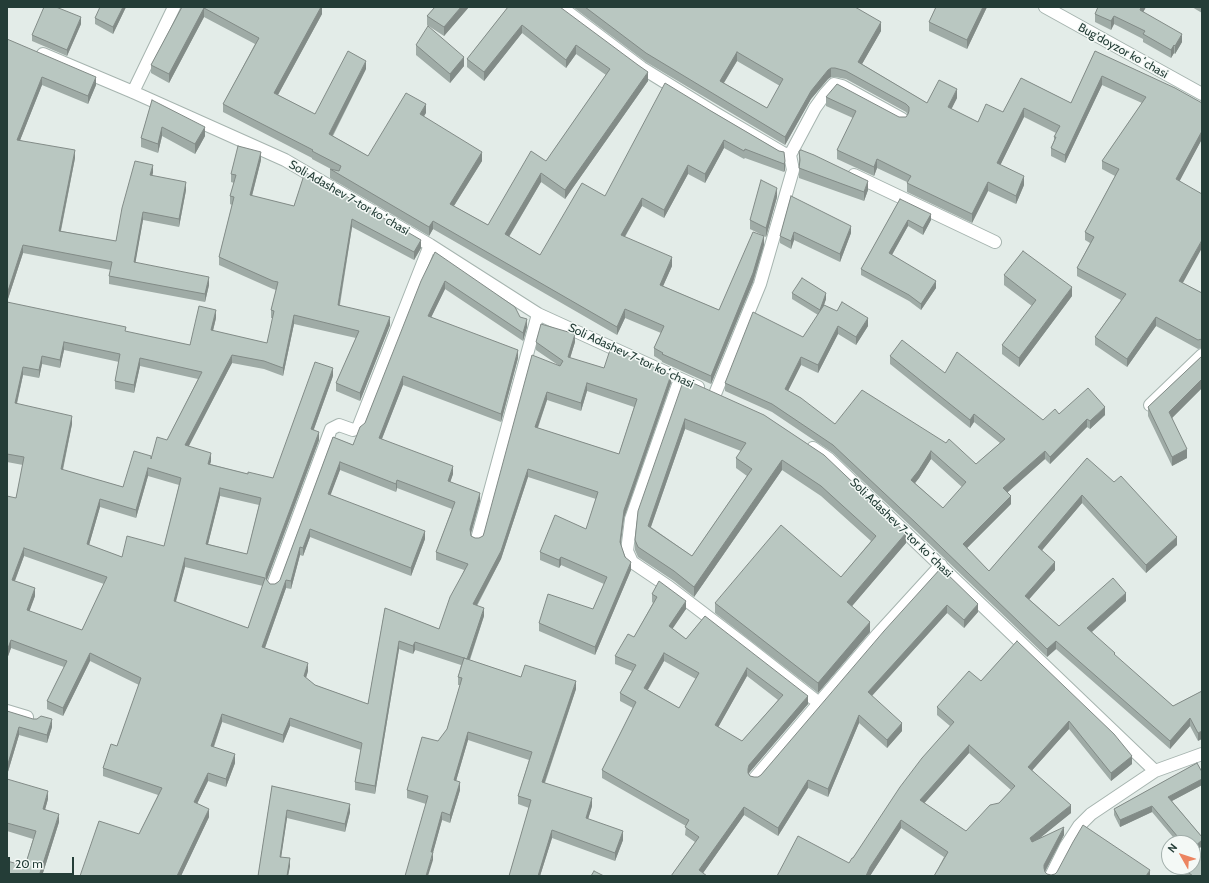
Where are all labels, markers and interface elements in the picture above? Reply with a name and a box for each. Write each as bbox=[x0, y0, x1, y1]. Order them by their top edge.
street label: Bug'doyzor koʻchasi bbox=[1076, 20, 1170, 82]
street label: Soli Adashev 7-tor koʻchasi bbox=[286, 158, 412, 238]
street label: Soli Adashev 7-tor koʻchasi bbox=[566, 321, 696, 391]
street label: Soli Adashev 7-tor koʻchasi bbox=[847, 475, 955, 581]
north arrow bbox=[1161, 835, 1201, 875]
text: N bbox=[1165, 841, 1180, 856]
scale bar bbox=[10, 849, 76, 875]
text: 20 m bbox=[15, 856, 43, 871]

